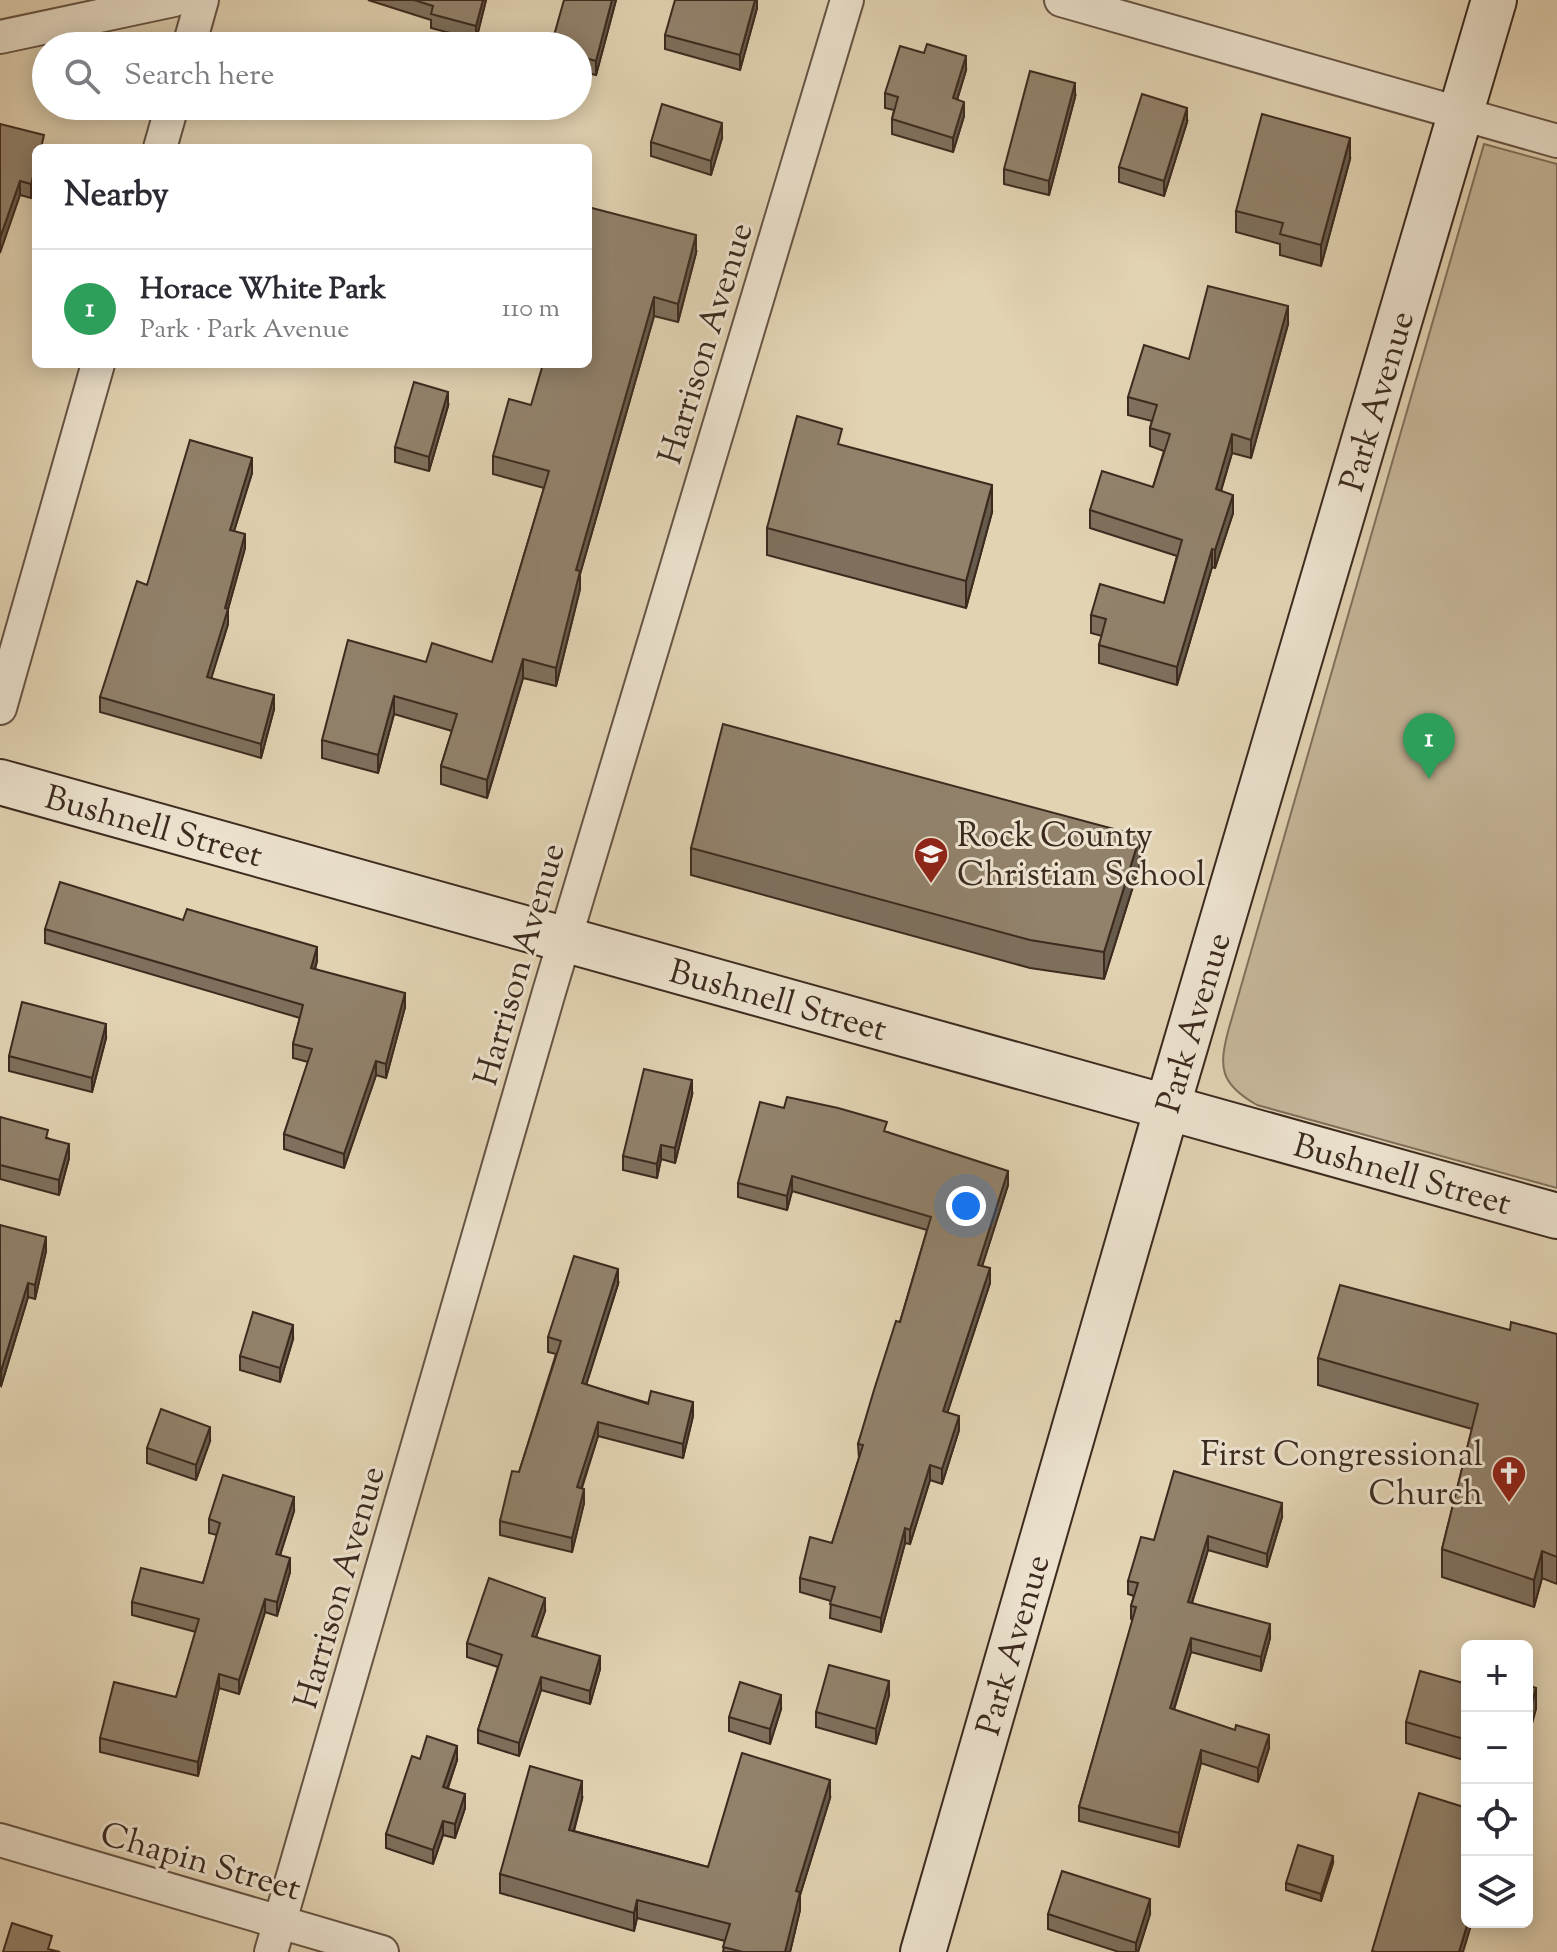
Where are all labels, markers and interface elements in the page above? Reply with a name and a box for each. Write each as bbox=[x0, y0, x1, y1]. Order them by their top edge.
search box bbox=[32, 32, 592, 120]
icon: search bbox=[60, 54, 104, 98]
text: Search here bbox=[124, 55, 274, 98]
text: Nearby bbox=[64, 172, 169, 221]
street label: Harrison Avenue bbox=[647, 217, 767, 471]
text: Horace White Park bbox=[140, 269, 386, 312]
text: 1 bbox=[86, 291, 94, 328]
text: 110 m bbox=[502, 291, 560, 328]
street label: Park Avenue bbox=[1329, 306, 1429, 498]
text: Park · Park Avenue bbox=[140, 312, 349, 349]
pin: 1 bbox=[1403, 713, 1455, 779]
street label: Bushnell Street bbox=[39, 775, 268, 882]
place label: Rock County Christian School bbox=[957, 813, 1206, 901]
school or university icon: Rock County Christian School bbox=[912, 835, 950, 885]
street label: Harrison Avenue bbox=[463, 838, 579, 1092]
street label: Park Avenue bbox=[1146, 927, 1245, 1119]
street label: Bushnell Street bbox=[663, 949, 892, 1056]
street label: Bushnell Street bbox=[1287, 1123, 1516, 1230]
your location bbox=[946, 1186, 986, 1226]
place label: First Congressional Church bbox=[1200, 1432, 1483, 1520]
church icon: First Congressional Church bbox=[1490, 1454, 1528, 1504]
street label: Harrison Avenue bbox=[283, 1461, 399, 1715]
street label: Park Avenue bbox=[966, 1549, 1065, 1742]
map controls bbox=[1461, 1640, 1533, 1928]
button: + bbox=[1461, 1640, 1533, 1712]
button: − bbox=[1461, 1712, 1533, 1784]
button: locate bbox=[1461, 1784, 1533, 1856]
street label: Chapin Street bbox=[94, 1811, 306, 1915]
button: layers bbox=[1461, 1856, 1533, 1928]

